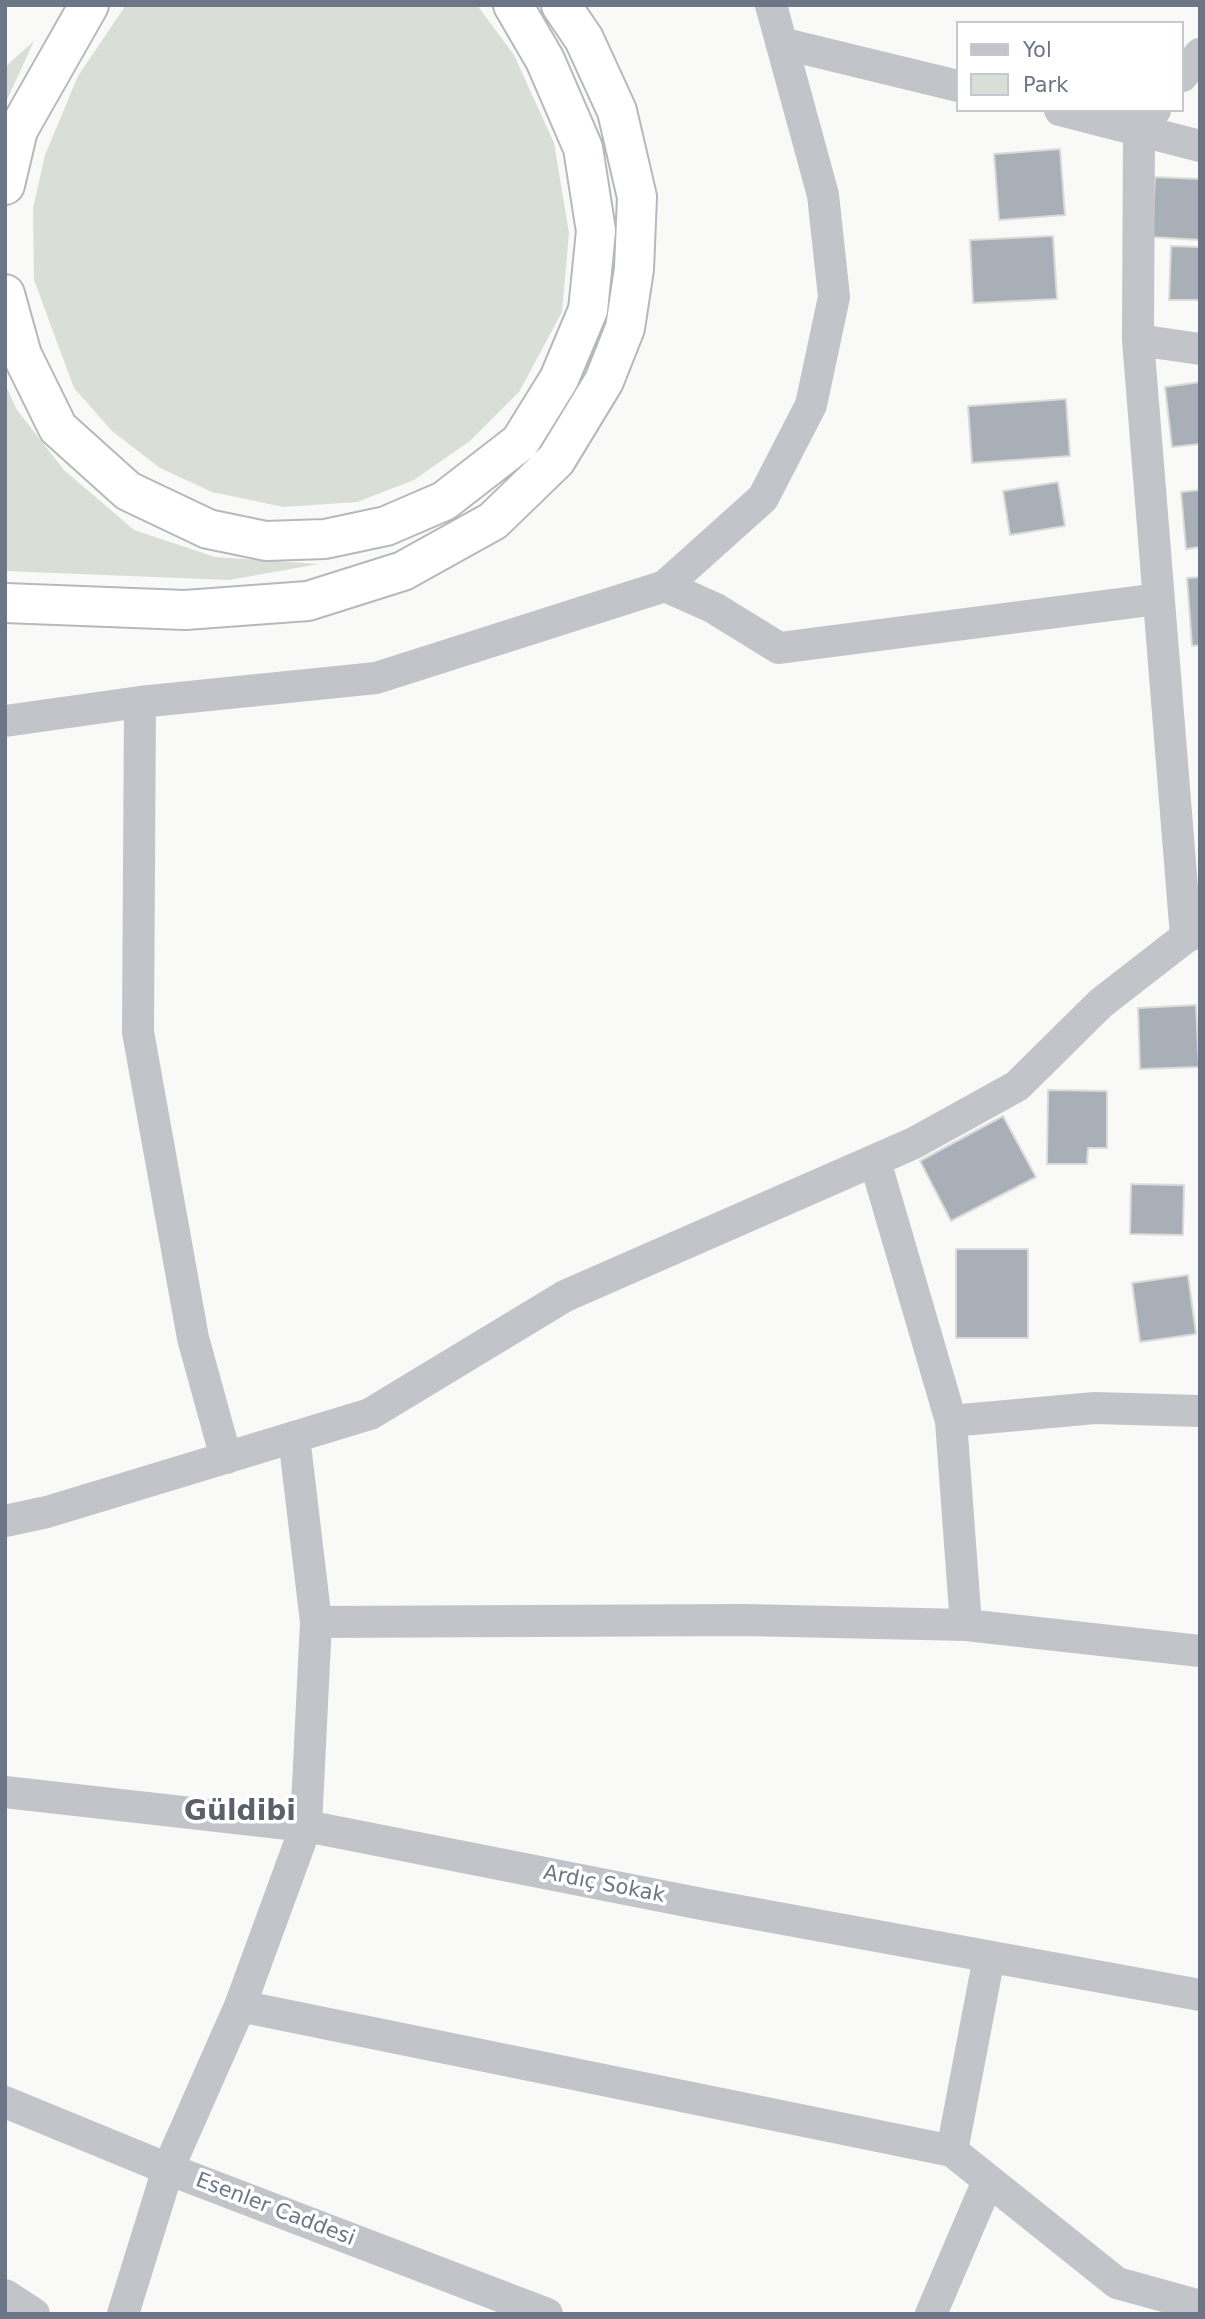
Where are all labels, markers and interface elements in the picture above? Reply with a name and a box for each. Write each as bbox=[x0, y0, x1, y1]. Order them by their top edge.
legend bbox=[956, 21, 1184, 112]
text: Yol bbox=[1023, 38, 1052, 62]
text: Park bbox=[1023, 73, 1068, 97]
district label: Güldibi bbox=[184, 1796, 296, 1830]
street label: Ardıç Sokak bbox=[541, 1861, 667, 1909]
street label: Esenler Caddesi bbox=[192, 2168, 358, 2252]

